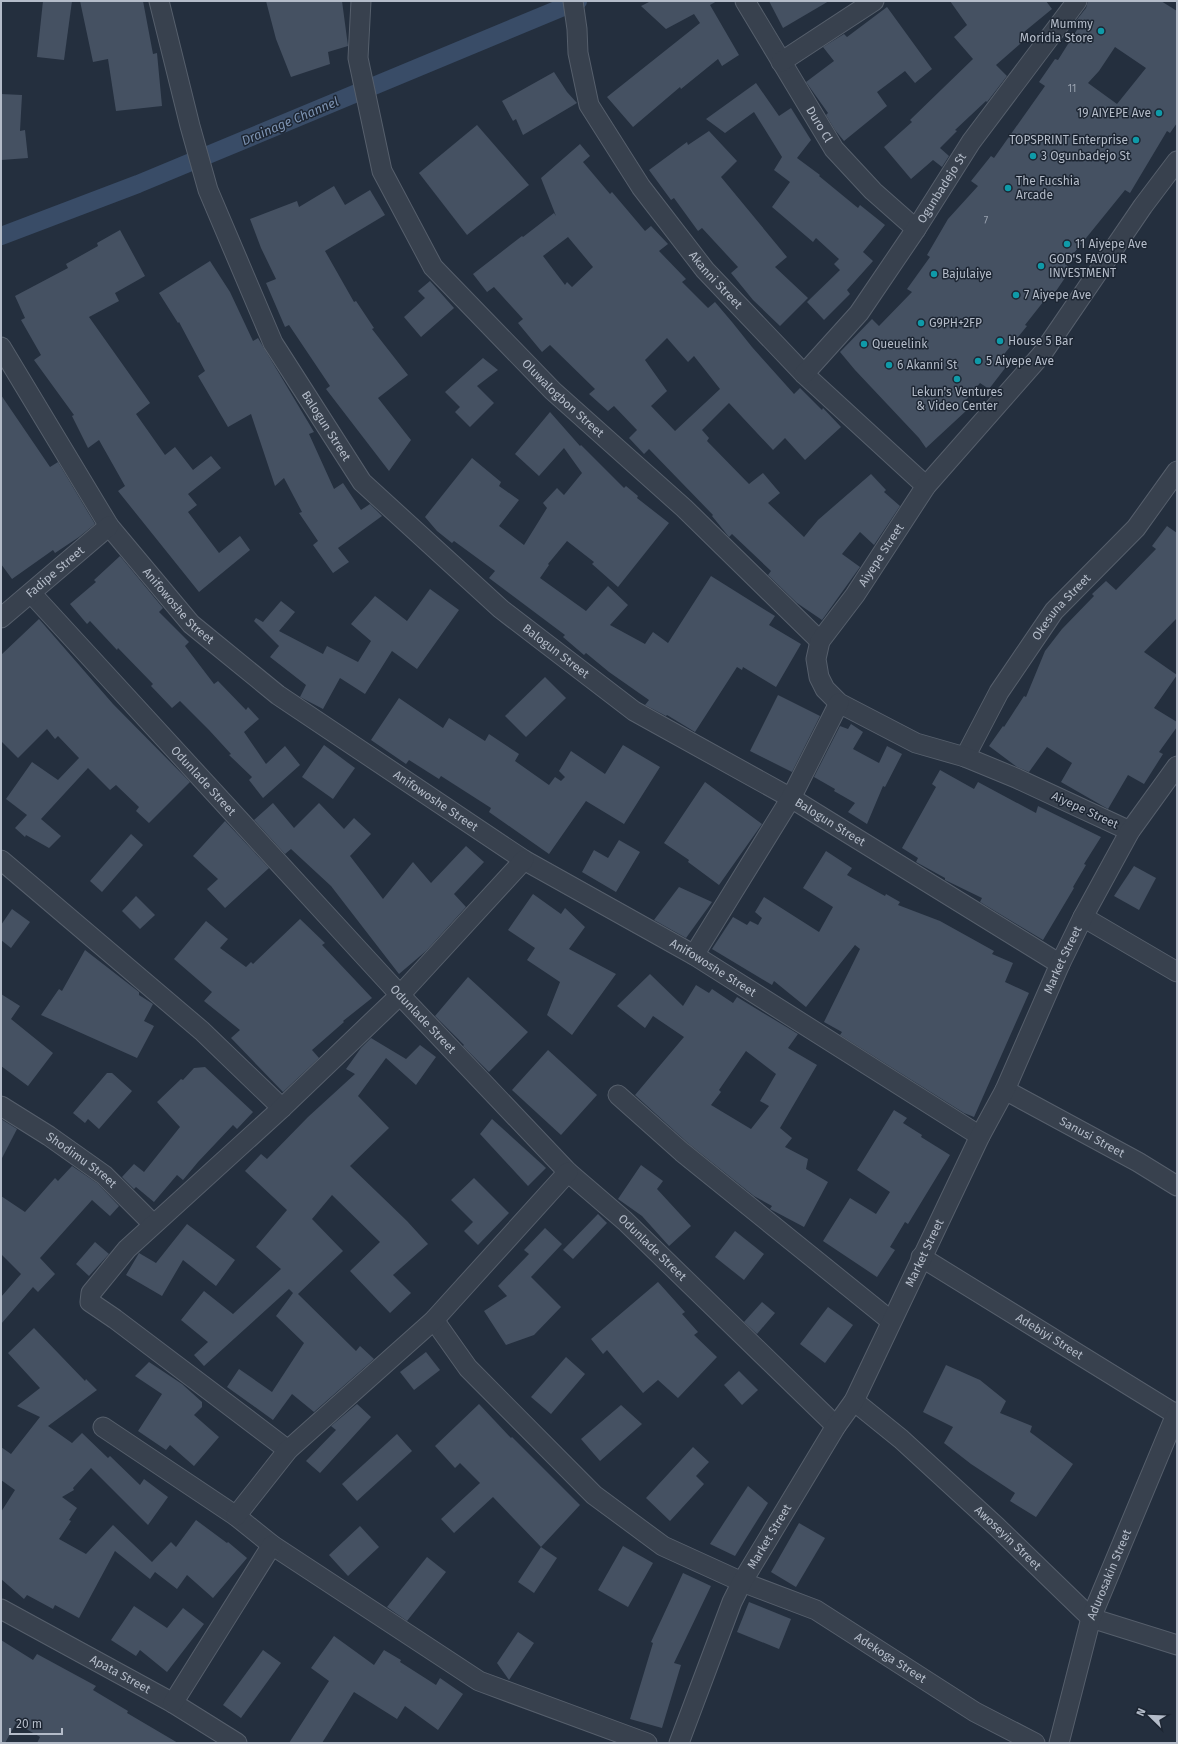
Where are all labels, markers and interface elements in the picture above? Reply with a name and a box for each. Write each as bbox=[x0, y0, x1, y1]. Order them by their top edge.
place label: Mummy Moridia Store bbox=[1020, 17, 1093, 45]
marker: Mummy Moridia Store bbox=[1096, 26, 1106, 36]
house number: 11 bbox=[1068, 83, 1076, 95]
water label: Drainage Channel bbox=[239, 94, 341, 148]
street label: Duro Cl bbox=[803, 104, 836, 145]
place label: 19 AIYEPE Ave bbox=[1077, 106, 1151, 120]
marker: 19 AIYEPE Ave bbox=[1154, 108, 1164, 118]
place label: TOPSPRINT Enterprise bbox=[1009, 133, 1128, 147]
marker: TOPSPRINT Enterprise bbox=[1131, 135, 1141, 145]
place label: 3 Ogunbadejo St bbox=[1041, 149, 1131, 163]
street label: Ogunbadejo St bbox=[914, 150, 970, 226]
marker: 3 Ogunbadejo St bbox=[1028, 151, 1038, 161]
place label: The Fucshia Arcade bbox=[1016, 174, 1080, 202]
marker: The Fucshia Arcade bbox=[1003, 183, 1013, 193]
house number: 7 bbox=[984, 215, 989, 227]
place label: 11 Aiyepe Ave bbox=[1075, 237, 1147, 251]
marker: 11 Aiyepe Ave bbox=[1062, 239, 1072, 249]
street label: Akanni Street bbox=[686, 249, 746, 312]
place label: GOD'S FAVOUR INVESTMENT bbox=[1049, 252, 1127, 280]
marker: GOD'S FAVOUR INVESTMENT bbox=[1036, 261, 1046, 271]
place label: Bajulaiye bbox=[942, 267, 992, 281]
marker: Bajulaiye bbox=[929, 269, 939, 279]
place label: 7 Aiyepe Ave bbox=[1024, 288, 1091, 302]
marker: 7 Aiyepe Ave bbox=[1011, 290, 1021, 300]
place label: G9PH+2FP bbox=[929, 316, 982, 330]
marker: G9PH+2FP bbox=[916, 318, 926, 328]
place label: House 5 Bar bbox=[1008, 334, 1073, 348]
marker: House 5 Bar bbox=[995, 336, 1005, 346]
place label: Queuelink bbox=[872, 337, 928, 351]
marker: Queuelink bbox=[859, 339, 869, 349]
place label: 5 Aiyepe Ave bbox=[986, 354, 1054, 368]
street label: Oluwalogbon Street bbox=[519, 356, 607, 441]
marker: 5 Aiyepe Ave bbox=[973, 356, 983, 366]
place label: 6 Akanni St bbox=[897, 358, 958, 372]
marker: 6 Akanni St bbox=[884, 360, 894, 370]
marker: Lekun's Ventures & Video Center bbox=[952, 374, 962, 384]
place label: Lekun's Ventures & Video Center bbox=[911, 385, 1003, 413]
street label: Balogun Street bbox=[299, 388, 354, 464]
street label: Aiyepe Street bbox=[855, 520, 907, 589]
street label: Fadipe Street bbox=[23, 543, 87, 601]
street label: Anifowoshe Street bbox=[140, 565, 217, 647]
street label: Okesuna Street bbox=[1029, 571, 1094, 643]
street label: Balogun Street bbox=[520, 621, 592, 681]
street label: Odunlade Street bbox=[168, 743, 239, 819]
street label: Anifowoshe Street bbox=[391, 767, 481, 834]
street label: Aiyepe Street bbox=[1049, 788, 1121, 832]
street label: Balogun Street bbox=[792, 795, 869, 850]
street label: Market Street bbox=[1041, 923, 1085, 996]
street label: Anifowoshe Street bbox=[667, 936, 759, 1000]
street label: Odunlade Street bbox=[387, 982, 459, 1057]
street label: Sanusi Street bbox=[1057, 1114, 1128, 1161]
street label: Shodimu Street bbox=[44, 1129, 120, 1191]
street label: Odunlade Street bbox=[616, 1212, 690, 1284]
street label: Market Street bbox=[902, 1216, 947, 1289]
street label: Adebiyi Street bbox=[1013, 1310, 1086, 1363]
street label: Market Street bbox=[744, 1501, 795, 1572]
street label: Awoseyin Street bbox=[972, 1503, 1045, 1573]
street label: Adurosakin Street bbox=[1084, 1527, 1134, 1622]
street label: Adekoga Street bbox=[852, 1630, 929, 1686]
street label: Apata Street bbox=[88, 1652, 154, 1697]
north arrow bbox=[1130, 1696, 1170, 1736]
text: N bbox=[1134, 1706, 1149, 1718]
scale bar bbox=[10, 1710, 62, 1736]
text: 20 m bbox=[16, 1717, 42, 1731]

